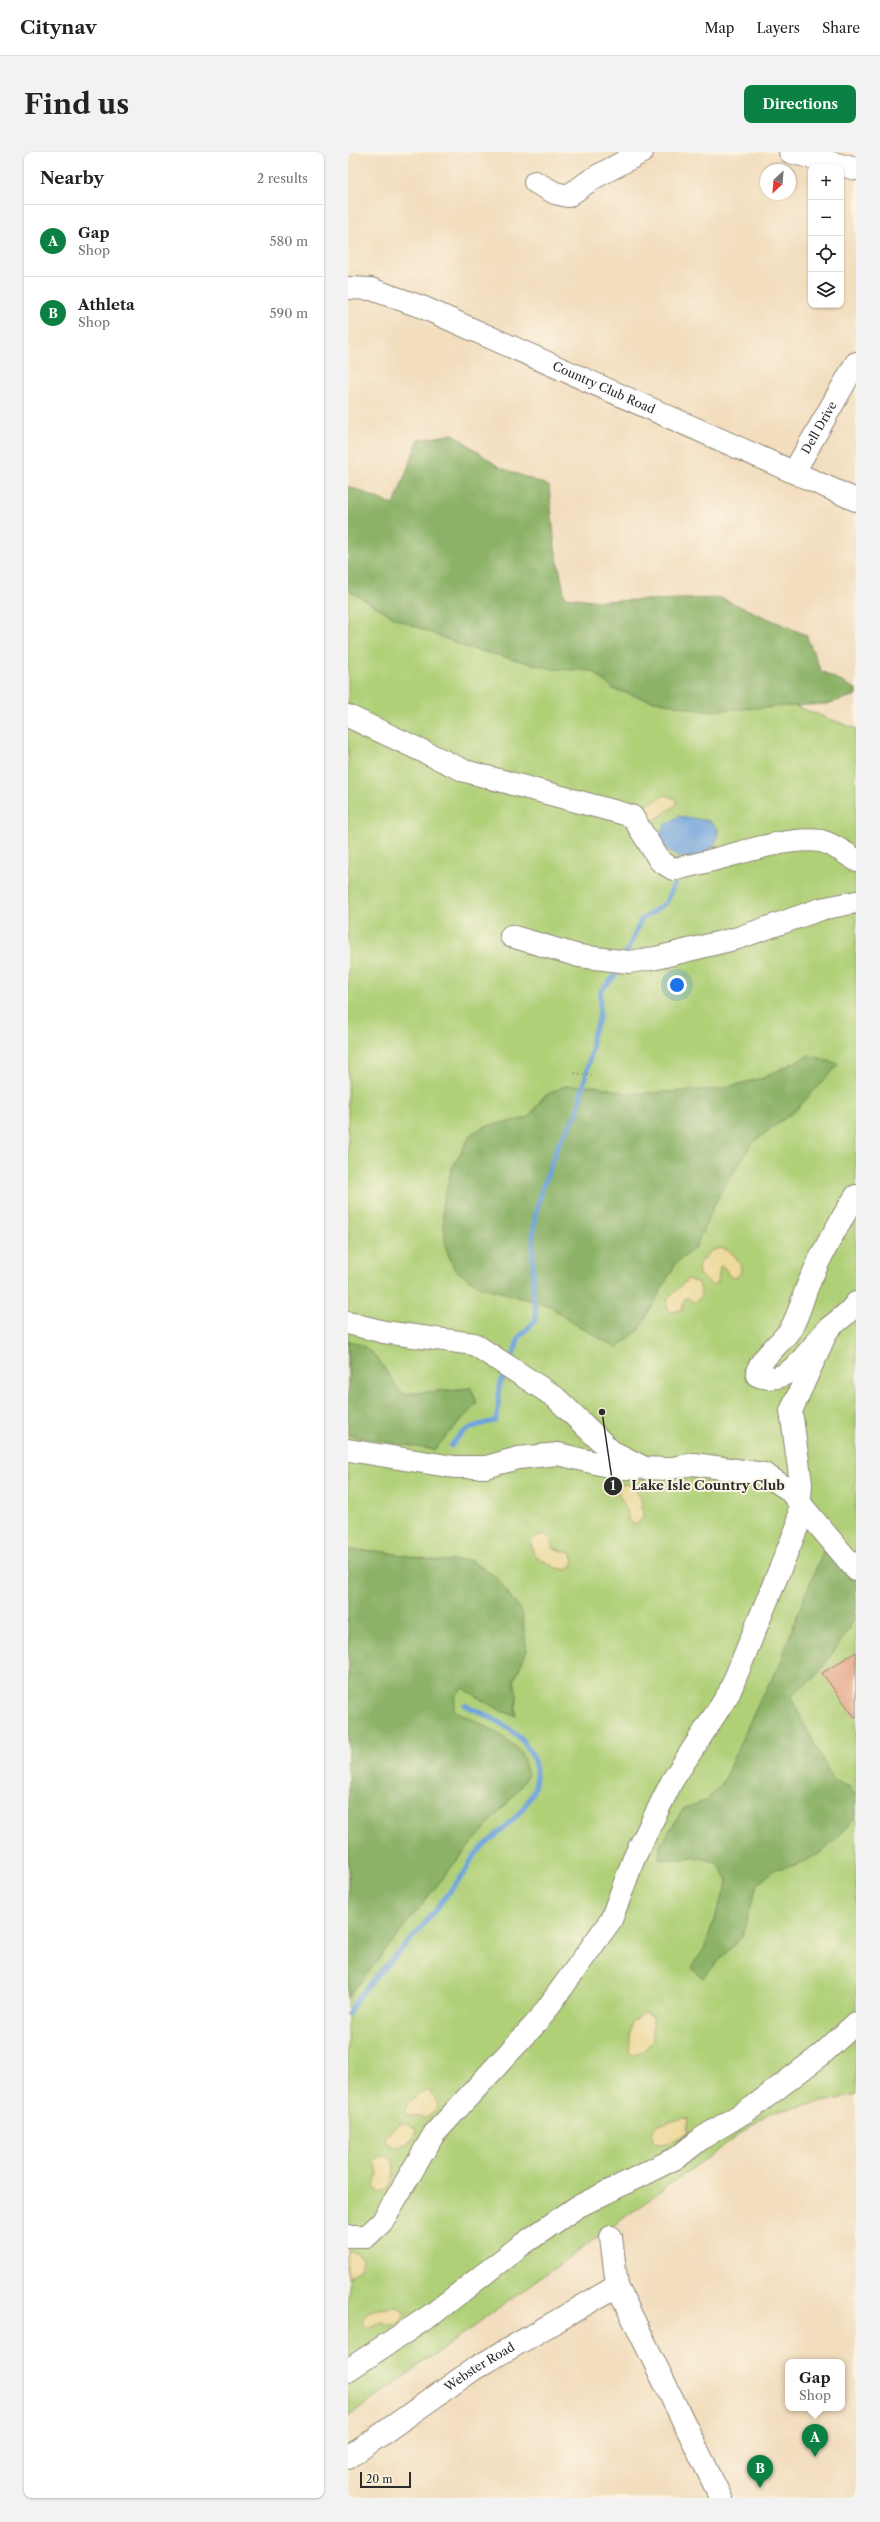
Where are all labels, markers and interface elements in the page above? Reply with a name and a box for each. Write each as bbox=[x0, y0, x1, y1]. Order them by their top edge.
text: Citynav bbox=[20, 16, 97, 39]
text: Map bbox=[704, 19, 734, 37]
text: Layers bbox=[756, 19, 800, 37]
text: Share bbox=[822, 19, 860, 37]
button: Directions bbox=[744, 85, 856, 123]
text: Find us bbox=[24, 87, 129, 121]
north arrow bbox=[760, 164, 796, 200]
map controls bbox=[808, 164, 844, 308]
button: + bbox=[808, 164, 844, 200]
text: Nearby bbox=[40, 168, 104, 188]
text: 2 results bbox=[257, 170, 308, 186]
button: − bbox=[808, 200, 844, 236]
text: Gap bbox=[78, 223, 109, 242]
text: A bbox=[48, 233, 58, 249]
text: 580 m bbox=[269, 233, 308, 249]
button: locate bbox=[808, 236, 844, 272]
text: Shop bbox=[78, 242, 110, 258]
button: layers bbox=[808, 272, 844, 308]
text: Athleta bbox=[78, 295, 135, 314]
text: B bbox=[48, 305, 58, 321]
text: 590 m bbox=[270, 305, 308, 321]
text: Shop bbox=[78, 314, 110, 330]
street label: Country Club Road bbox=[550, 358, 658, 417]
street label: Dell Drive bbox=[798, 398, 840, 456]
your location bbox=[667, 975, 687, 995]
callout: Lake Isle Country Club bbox=[603, 1473, 793, 1498]
text: Lake Isle Country Club bbox=[631, 1477, 785, 1493]
text: 1 bbox=[610, 1478, 616, 1493]
street label: Webster Road bbox=[441, 2339, 518, 2395]
popup bbox=[785, 2359, 845, 2411]
text: Gap bbox=[799, 2368, 830, 2387]
text: Shop bbox=[799, 2387, 831, 2403]
pin: A bbox=[802, 2424, 828, 2457]
pin: B bbox=[747, 2455, 773, 2488]
scale bar bbox=[360, 2470, 411, 2489]
text: 20 m bbox=[366, 2472, 392, 2486]

